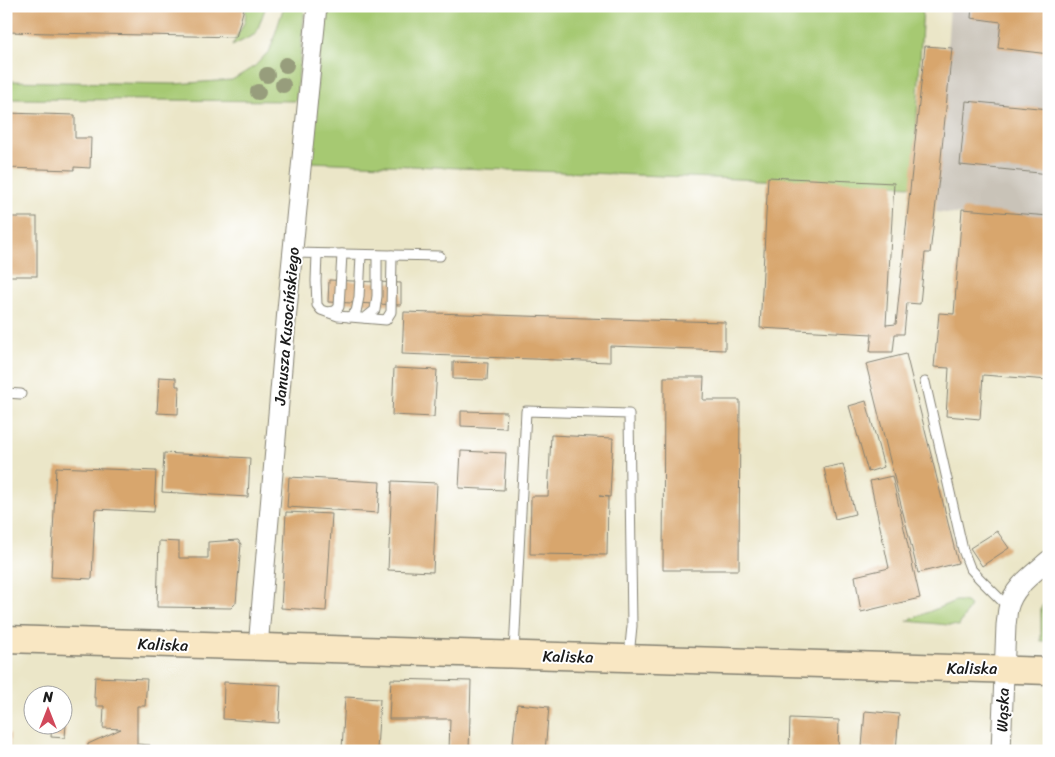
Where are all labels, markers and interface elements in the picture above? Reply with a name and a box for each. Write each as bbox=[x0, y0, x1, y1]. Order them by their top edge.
street label: Janusza Kusocińskiego bbox=[265, 246, 308, 407]
street label: Kaliska bbox=[137, 629, 189, 660]
street label: Kaliska bbox=[542, 642, 594, 671]
street label: Kaliska bbox=[947, 654, 997, 683]
north arrow bbox=[22, 684, 72, 734]
text: N bbox=[42, 685, 53, 710]
street label: Wąska bbox=[987, 687, 1018, 733]

